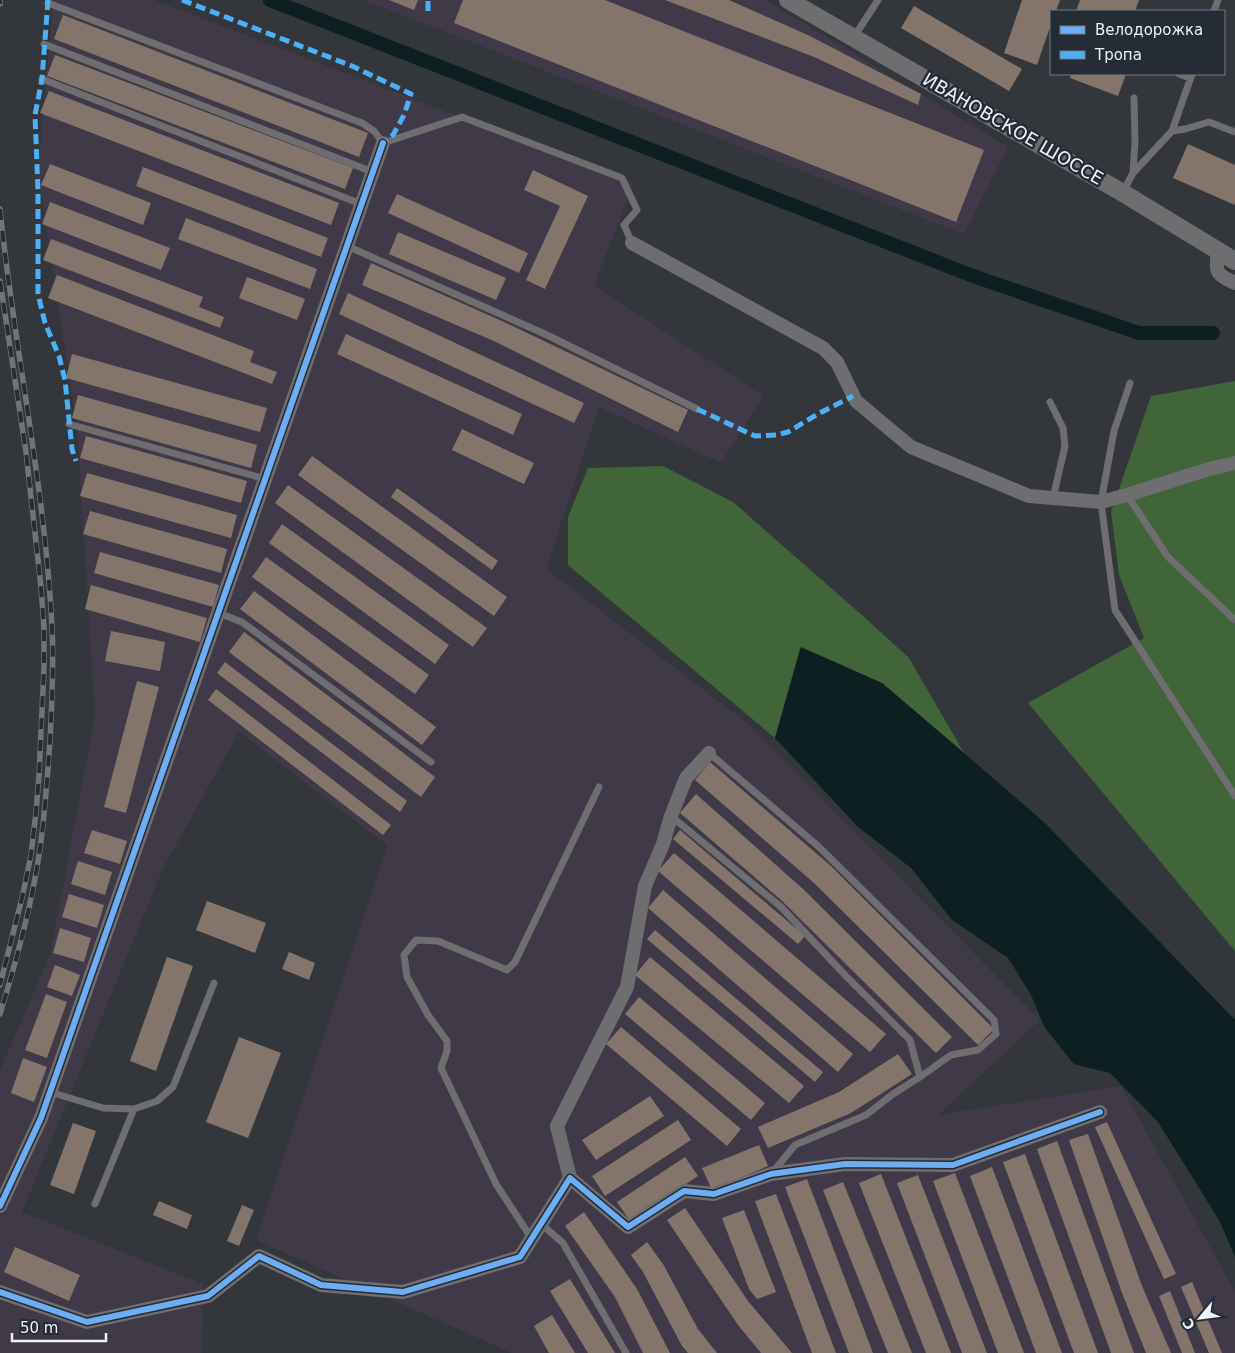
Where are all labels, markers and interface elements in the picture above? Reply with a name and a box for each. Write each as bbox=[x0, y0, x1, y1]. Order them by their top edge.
legend bbox=[1050, 10, 1225, 75]
text: Велодорожка bbox=[1095, 21, 1203, 39]
text: Тропа bbox=[1094, 46, 1142, 64]
street label: ИВАНОВСКОЕ ШОССЕ bbox=[919, 68, 1107, 189]
north arrow bbox=[1175, 1293, 1225, 1343]
scale bar bbox=[12, 1310, 106, 1342]
text: С bbox=[1179, 1316, 1198, 1333]
text: 50 m bbox=[20, 1319, 58, 1337]

